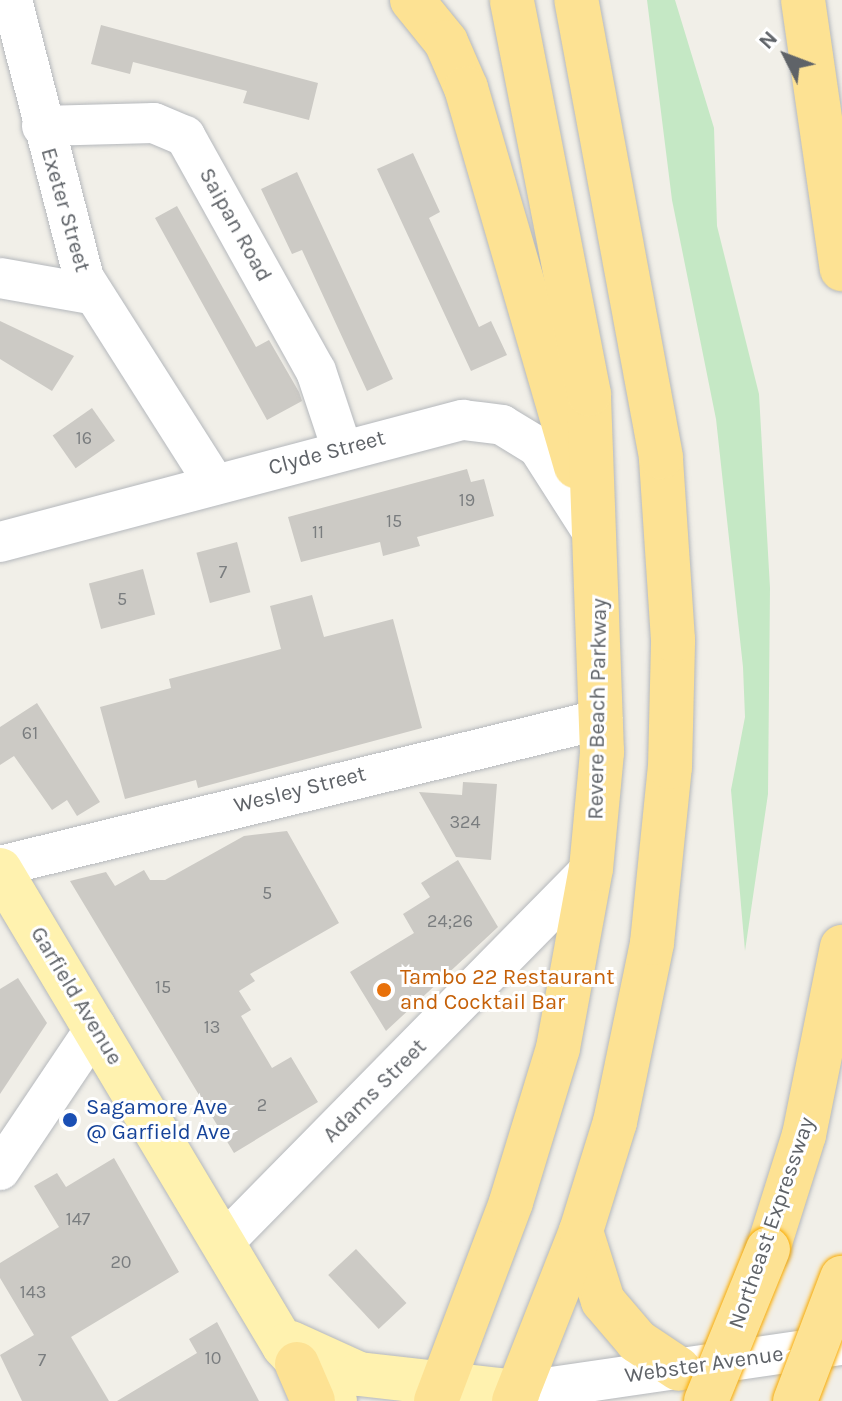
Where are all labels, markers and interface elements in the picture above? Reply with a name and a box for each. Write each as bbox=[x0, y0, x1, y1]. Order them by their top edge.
north arrow bbox=[746, 16, 826, 96]
text: N bbox=[753, 25, 783, 55]
street label: Exeter Street bbox=[35, 145, 95, 275]
street label: Saipan Road bbox=[193, 163, 277, 287]
street label: Clyde Street bbox=[266, 425, 388, 481]
house number: 16 bbox=[76, 427, 92, 449]
house number: 19 bbox=[459, 489, 475, 511]
house number: 15 bbox=[386, 510, 402, 532]
house number: 11 bbox=[312, 521, 324, 543]
house number: 7 bbox=[219, 561, 227, 583]
house number: 5 bbox=[117, 588, 127, 610]
street label: Revere Beach Parkway bbox=[583, 598, 613, 820]
house number: 61 bbox=[22, 722, 38, 744]
street label: Wesley Street bbox=[231, 761, 369, 819]
house number: 324 bbox=[449, 811, 481, 833]
house number: 5 bbox=[262, 882, 272, 904]
house number: 24;26 bbox=[427, 910, 473, 932]
street label: Garfield Avenue bbox=[24, 922, 128, 1070]
place label: Tambo 22 Restaurant and Cocktail Bar bbox=[400, 964, 614, 1016]
house number: 15 bbox=[155, 976, 171, 998]
marker: Tambo 22 Restaurant and Cocktail Bar bbox=[375, 981, 393, 999]
house number: 13 bbox=[204, 1016, 220, 1038]
street label: Adams Street bbox=[318, 1034, 432, 1148]
place label: Sagamore Ave @ Garfield Ave bbox=[86, 1094, 230, 1146]
house number: 2 bbox=[257, 1094, 267, 1116]
marker: Sagamore Ave @ Garfield Ave bbox=[61, 1111, 79, 1129]
street label: Northeast Expressway bbox=[723, 1114, 821, 1332]
house number: 147 bbox=[66, 1208, 90, 1230]
house number: 20 bbox=[110, 1251, 132, 1273]
house number: 143 bbox=[20, 1281, 46, 1303]
street label: Webster Avenue bbox=[623, 1341, 785, 1389]
house number: 10 bbox=[205, 1347, 221, 1369]
house number: 7 bbox=[38, 1349, 46, 1371]

